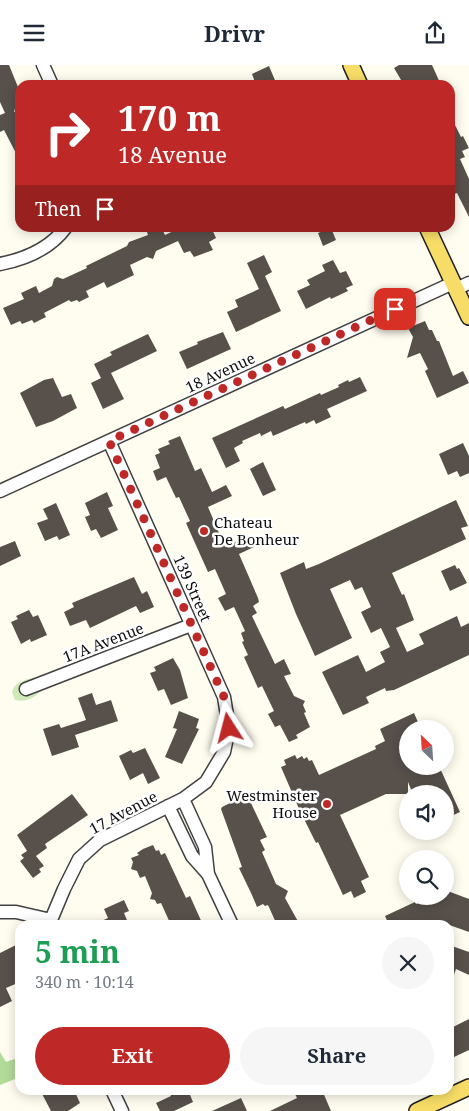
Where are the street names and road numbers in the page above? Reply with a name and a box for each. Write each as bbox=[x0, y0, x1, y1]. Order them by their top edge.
street label: 18 Avenue bbox=[182, 347, 258, 397]
street label: 139 Street bbox=[169, 552, 217, 624]
street label: 17A Avenue bbox=[60, 617, 146, 667]
street label: 17 Avenue bbox=[86, 786, 160, 838]

